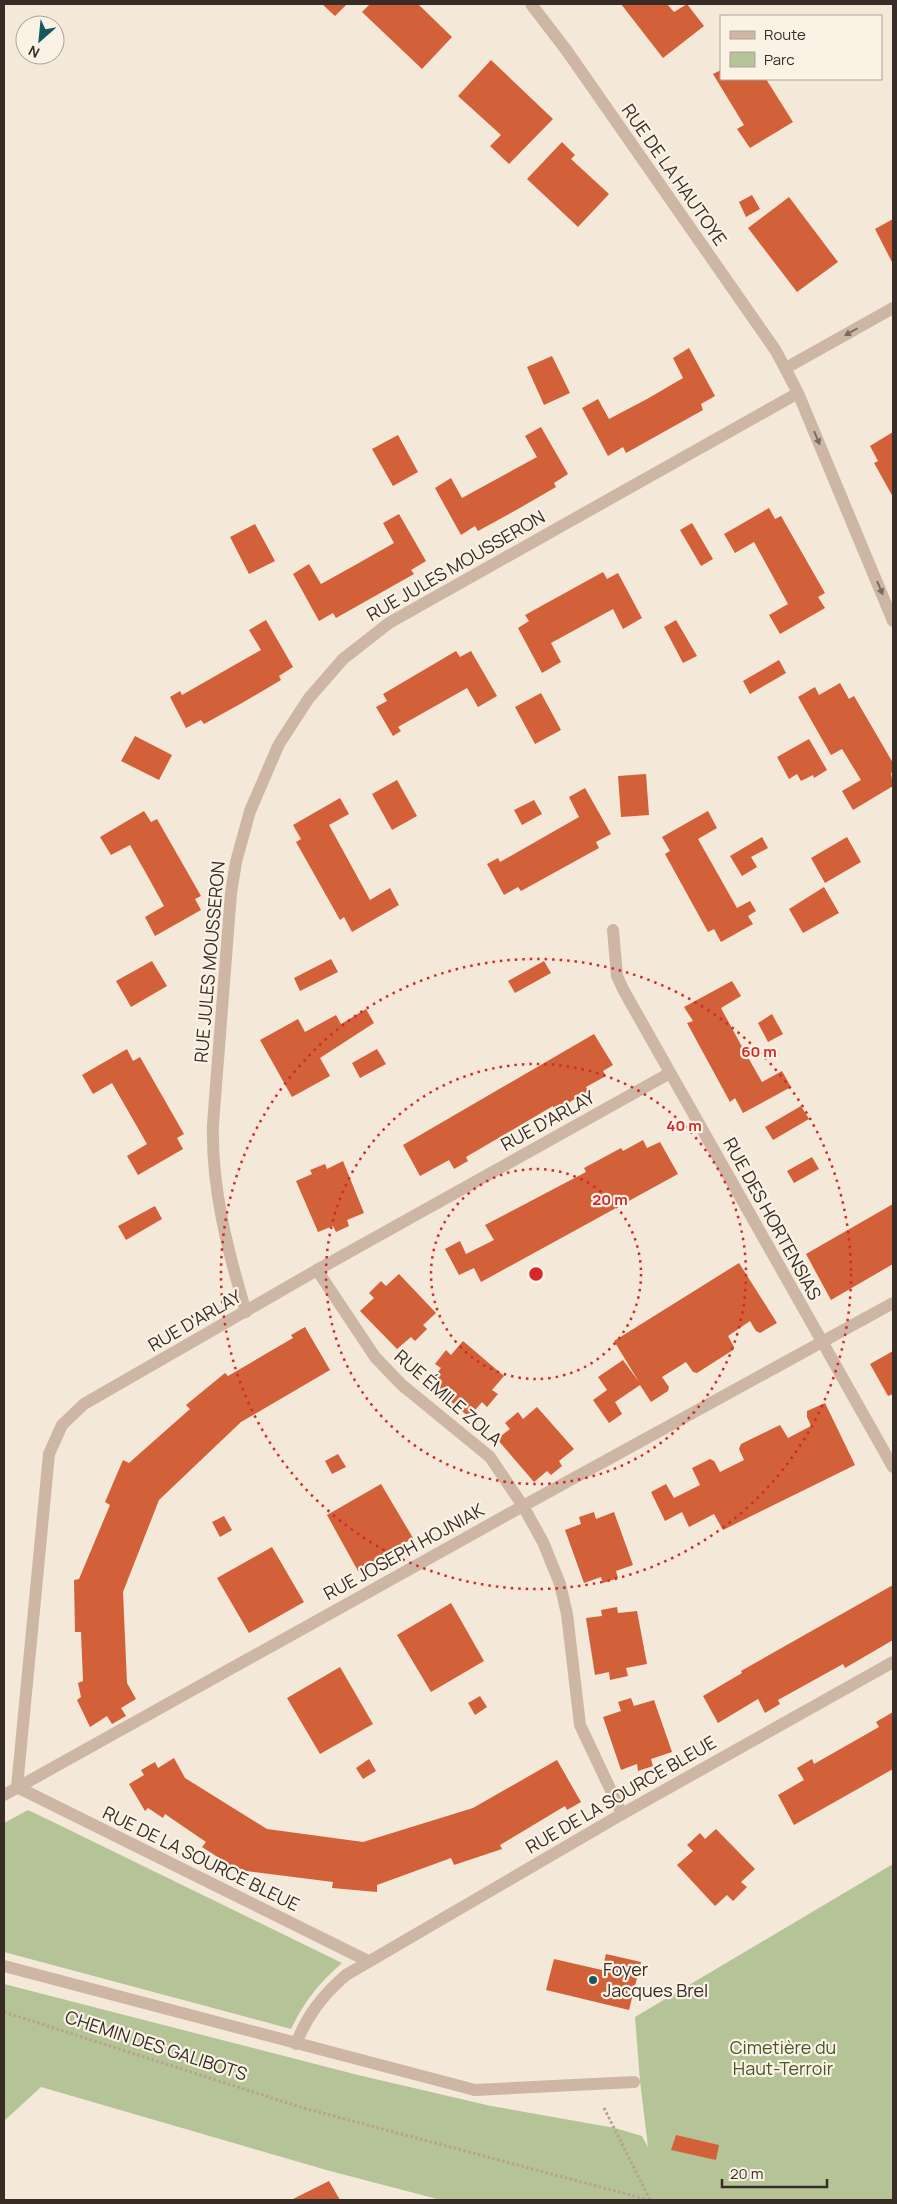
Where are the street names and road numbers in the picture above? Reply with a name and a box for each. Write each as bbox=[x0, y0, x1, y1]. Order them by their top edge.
street label: RUE DE LA HAUTOYE bbox=[617, 99, 733, 250]
street label: RUE JULES MOUSSERON bbox=[362, 504, 549, 626]
street label: RUE JULES MOUSSERON bbox=[188, 860, 230, 1064]
street label: RUE D'ARLAY bbox=[496, 1084, 600, 1156]
street label: RUE DES HORTENSIAS bbox=[718, 1133, 827, 1304]
street label: RUE D'ARLAY bbox=[144, 1283, 246, 1356]
street label: RUE ÉMILE ZOLA bbox=[390, 1344, 508, 1451]
street label: RUE JOSEPH HOJNIAK bbox=[319, 1497, 488, 1605]
street label: RUE DE LA SOURCE BLEUE bbox=[521, 1730, 720, 1859]
street label: RUE DE LA SOURCE BLEUE bbox=[99, 1800, 304, 1916]
street label: CHEMIN DES GALIBOTS bbox=[62, 2004, 250, 2086]

